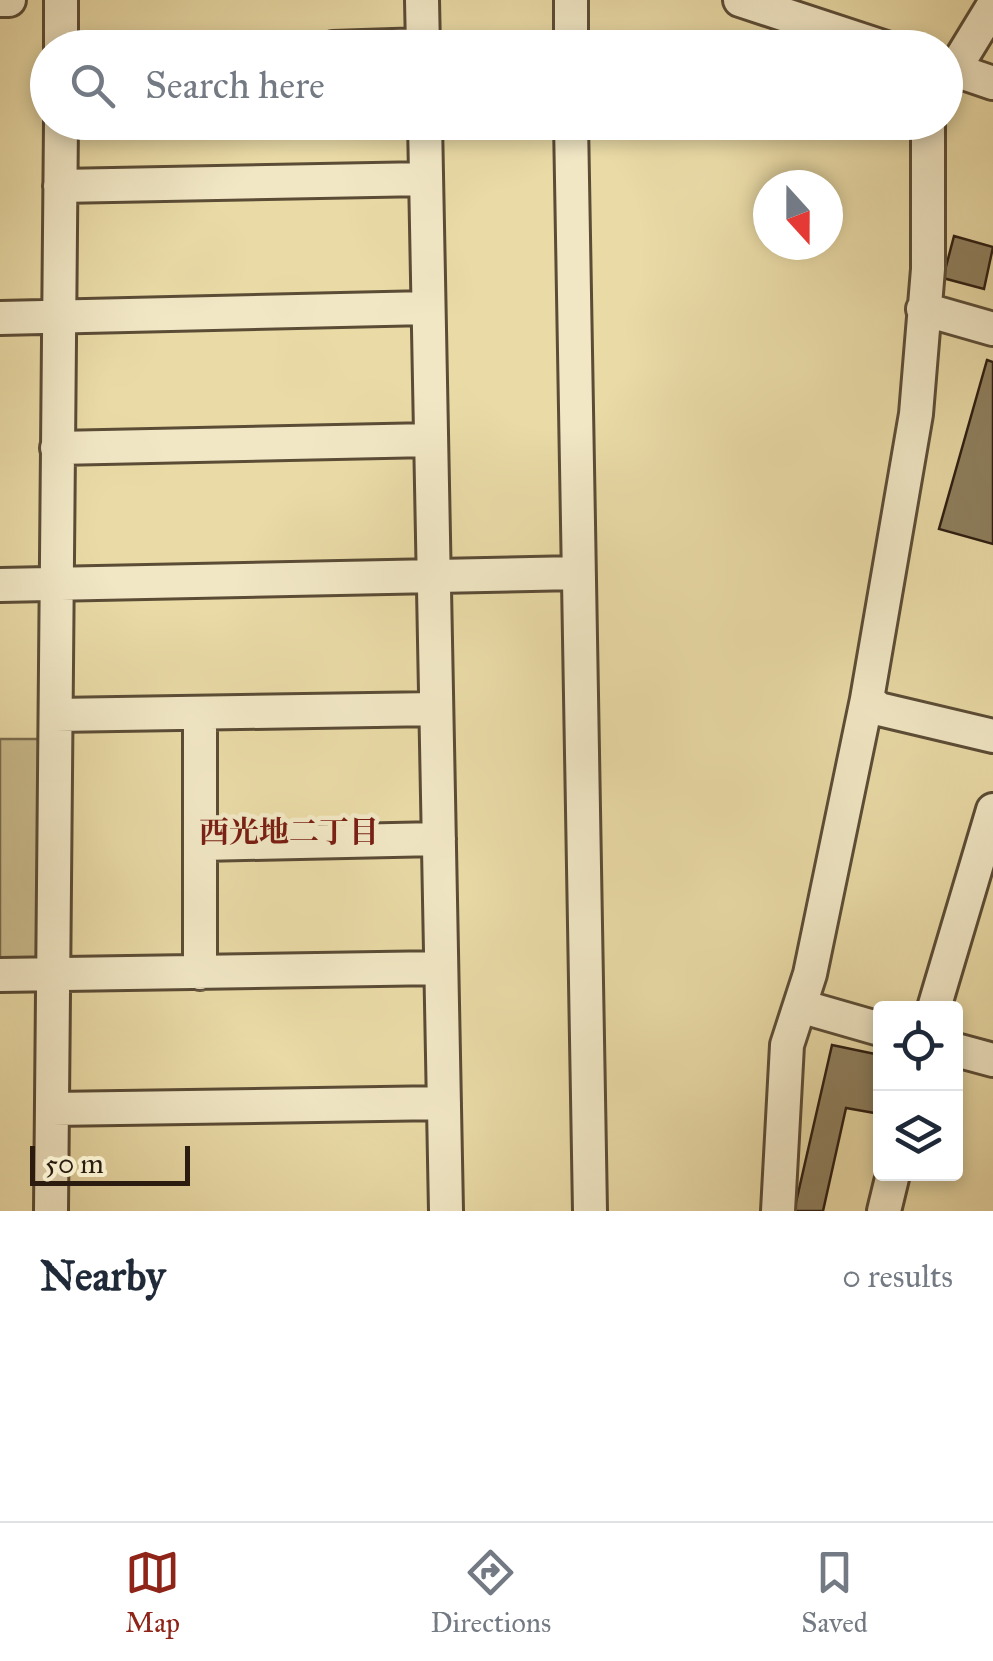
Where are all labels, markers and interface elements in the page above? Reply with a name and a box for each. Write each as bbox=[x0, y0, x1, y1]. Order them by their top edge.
search box bbox=[30, 30, 963, 140]
icon: search bbox=[65, 58, 120, 113]
text: Search here bbox=[145, 62, 325, 108]
north arrow bbox=[753, 170, 843, 260]
district label: 西光地二丁目 bbox=[199, 814, 379, 850]
map controls bbox=[873, 1001, 963, 1181]
button: locate bbox=[873, 1001, 963, 1091]
button: layers bbox=[873, 1091, 963, 1181]
scale bar bbox=[30, 1141, 190, 1186]
text: 50 m bbox=[45, 1146, 104, 1181]
text: Nearby bbox=[40, 1250, 165, 1302]
text: 0 results bbox=[842, 1257, 953, 1296]
tab: Map bbox=[125, 1545, 180, 1640]
tab: Directions bbox=[430, 1545, 551, 1640]
tab: Saved bbox=[801, 1545, 868, 1640]

